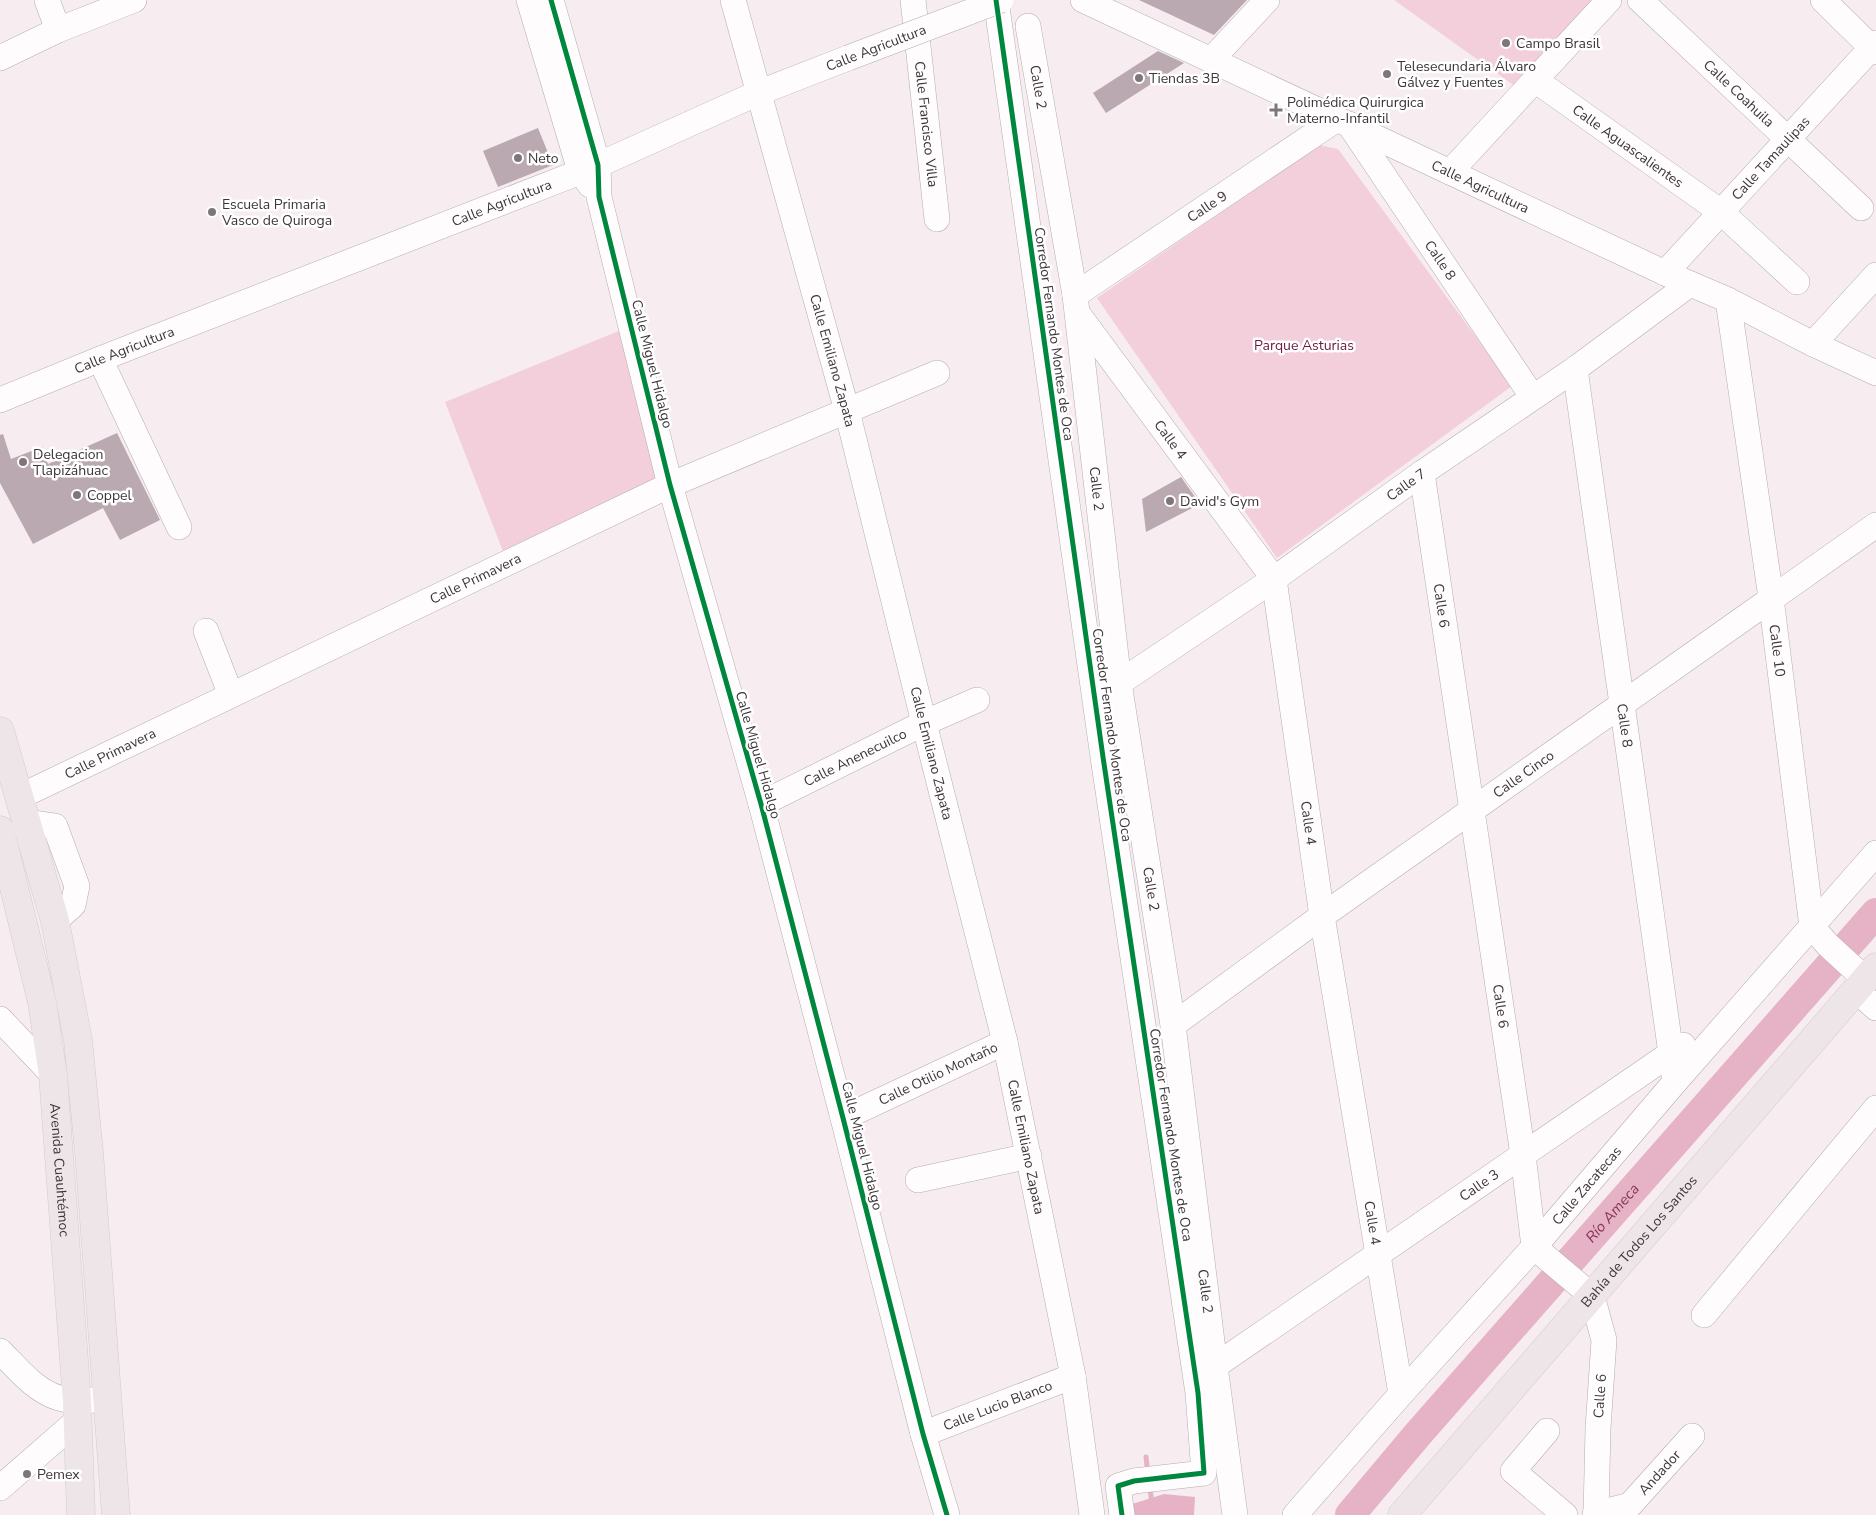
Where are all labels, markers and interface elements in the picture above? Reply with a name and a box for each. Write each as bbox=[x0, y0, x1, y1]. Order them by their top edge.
street label: Calle Agricultura bbox=[823, 20, 929, 76]
place label: Campo Brasil bbox=[1516, 34, 1601, 53]
marker: Campo Brasil bbox=[1500, 37, 1512, 49]
street label: Calle Coahuila bbox=[1699, 55, 1779, 131]
place label: Telesecundaria Álvaro Gálvez y Fuentes bbox=[1397, 57, 1536, 92]
street label: Calle Francisco Villa bbox=[910, 60, 943, 188]
street label: Calle 2 bbox=[1025, 64, 1052, 111]
marker: Telesecundaria Álvaro Gálvez y Fuentes bbox=[1381, 68, 1393, 80]
place label: Tiendas 3B bbox=[1149, 69, 1220, 88]
marker: Tiendas 3B bbox=[1133, 72, 1145, 84]
place label: Polimédica Quirurgica Materno-Infantil bbox=[1287, 93, 1424, 128]
street label: Calle Aguascalientes bbox=[1569, 100, 1688, 192]
marker: Polimédica Quirurgica Materno-Infantil bbox=[1269, 103, 1283, 117]
street label: Calle Tamaulipas bbox=[1727, 112, 1814, 204]
place label: Neto bbox=[528, 149, 559, 168]
marker: Neto bbox=[512, 152, 524, 164]
street label: Calle Agricultura bbox=[1428, 155, 1532, 218]
street label: Calle Agricultura bbox=[449, 174, 554, 231]
street label: Calle 9 bbox=[1183, 186, 1231, 227]
place label: Escuela Primaria Vasco de Quiroga bbox=[221, 195, 332, 230]
marker: Escuela Primaria Vasco de Quiroga bbox=[206, 206, 218, 218]
street label: Corredor Fernando Montes de Oca bbox=[1030, 226, 1078, 442]
street label: Calle 8 bbox=[1420, 236, 1461, 284]
street label: Calle Emiliano Zapata bbox=[806, 292, 860, 429]
street label: Calle Miguel Hidalgo bbox=[627, 298, 677, 430]
street label: Calle Agricultura bbox=[71, 321, 177, 378]
park label: Parque Asturias bbox=[1254, 336, 1354, 355]
street label: Calle 4 bbox=[1150, 416, 1192, 463]
place label: Delegacion Tlapizáhuac bbox=[33, 445, 108, 480]
marker: Delegacion Tlapizáhuac bbox=[17, 456, 29, 468]
street label: Calle 7 bbox=[1382, 464, 1430, 505]
street label: Calle 2 bbox=[1085, 466, 1109, 512]
place label: Coppel bbox=[87, 486, 132, 505]
marker: Coppel bbox=[71, 489, 83, 501]
place label: David's Gym bbox=[1180, 492, 1259, 511]
marker: David's Gym bbox=[1164, 495, 1176, 507]
street label: Calle Primavera bbox=[426, 548, 524, 608]
street label: Calle 6 bbox=[1429, 582, 1454, 629]
street label: Calle 10 bbox=[1765, 623, 1790, 678]
street label: Corredor Fernando Montes de Oca bbox=[1088, 627, 1136, 843]
street label: Calle Emiliano Zapata bbox=[906, 684, 958, 822]
street label: Calle Miguel Hidalgo bbox=[731, 689, 785, 821]
street label: Calle 8 bbox=[1613, 702, 1637, 749]
street label: Calle Primavera bbox=[61, 723, 159, 783]
street label: Calle Anenecuilco bbox=[800, 724, 910, 791]
street label: Calle Cinco bbox=[1489, 746, 1558, 802]
street label: Calle 4 bbox=[1296, 800, 1321, 846]
street label: Calle 2 bbox=[1139, 866, 1164, 912]
street label: Calle 6 bbox=[1488, 983, 1514, 1030]
street label: Corredor Fernando Montes de Oca bbox=[1145, 1027, 1197, 1243]
street label: Calle Otilio Montaño bbox=[875, 1037, 1001, 1109]
street label: Calle Emiliano Zapata bbox=[1003, 1078, 1049, 1216]
street label: Calle Miguel Hidalgo bbox=[837, 1080, 887, 1212]
street label: Avenida Cuauhtémoc bbox=[46, 1102, 74, 1238]
street label: Calle Zacatecas bbox=[1547, 1142, 1626, 1229]
street label: Calle 3 bbox=[1455, 1165, 1503, 1205]
street label: Bahía de Todos Los Santos bbox=[1576, 1171, 1701, 1311]
water label: Río Ameca bbox=[1581, 1179, 1644, 1247]
street label: Calle 4 bbox=[1360, 1199, 1386, 1246]
street label: Calle 2 bbox=[1194, 1268, 1218, 1314]
street label: Calle 6 bbox=[1589, 1373, 1611, 1419]
street label: Calle Lucio Blanco bbox=[940, 1375, 1055, 1435]
street label: Andador bbox=[1634, 1446, 1685, 1499]
place label: Pemex bbox=[37, 1465, 80, 1484]
marker: Pemex bbox=[21, 1468, 33, 1480]

